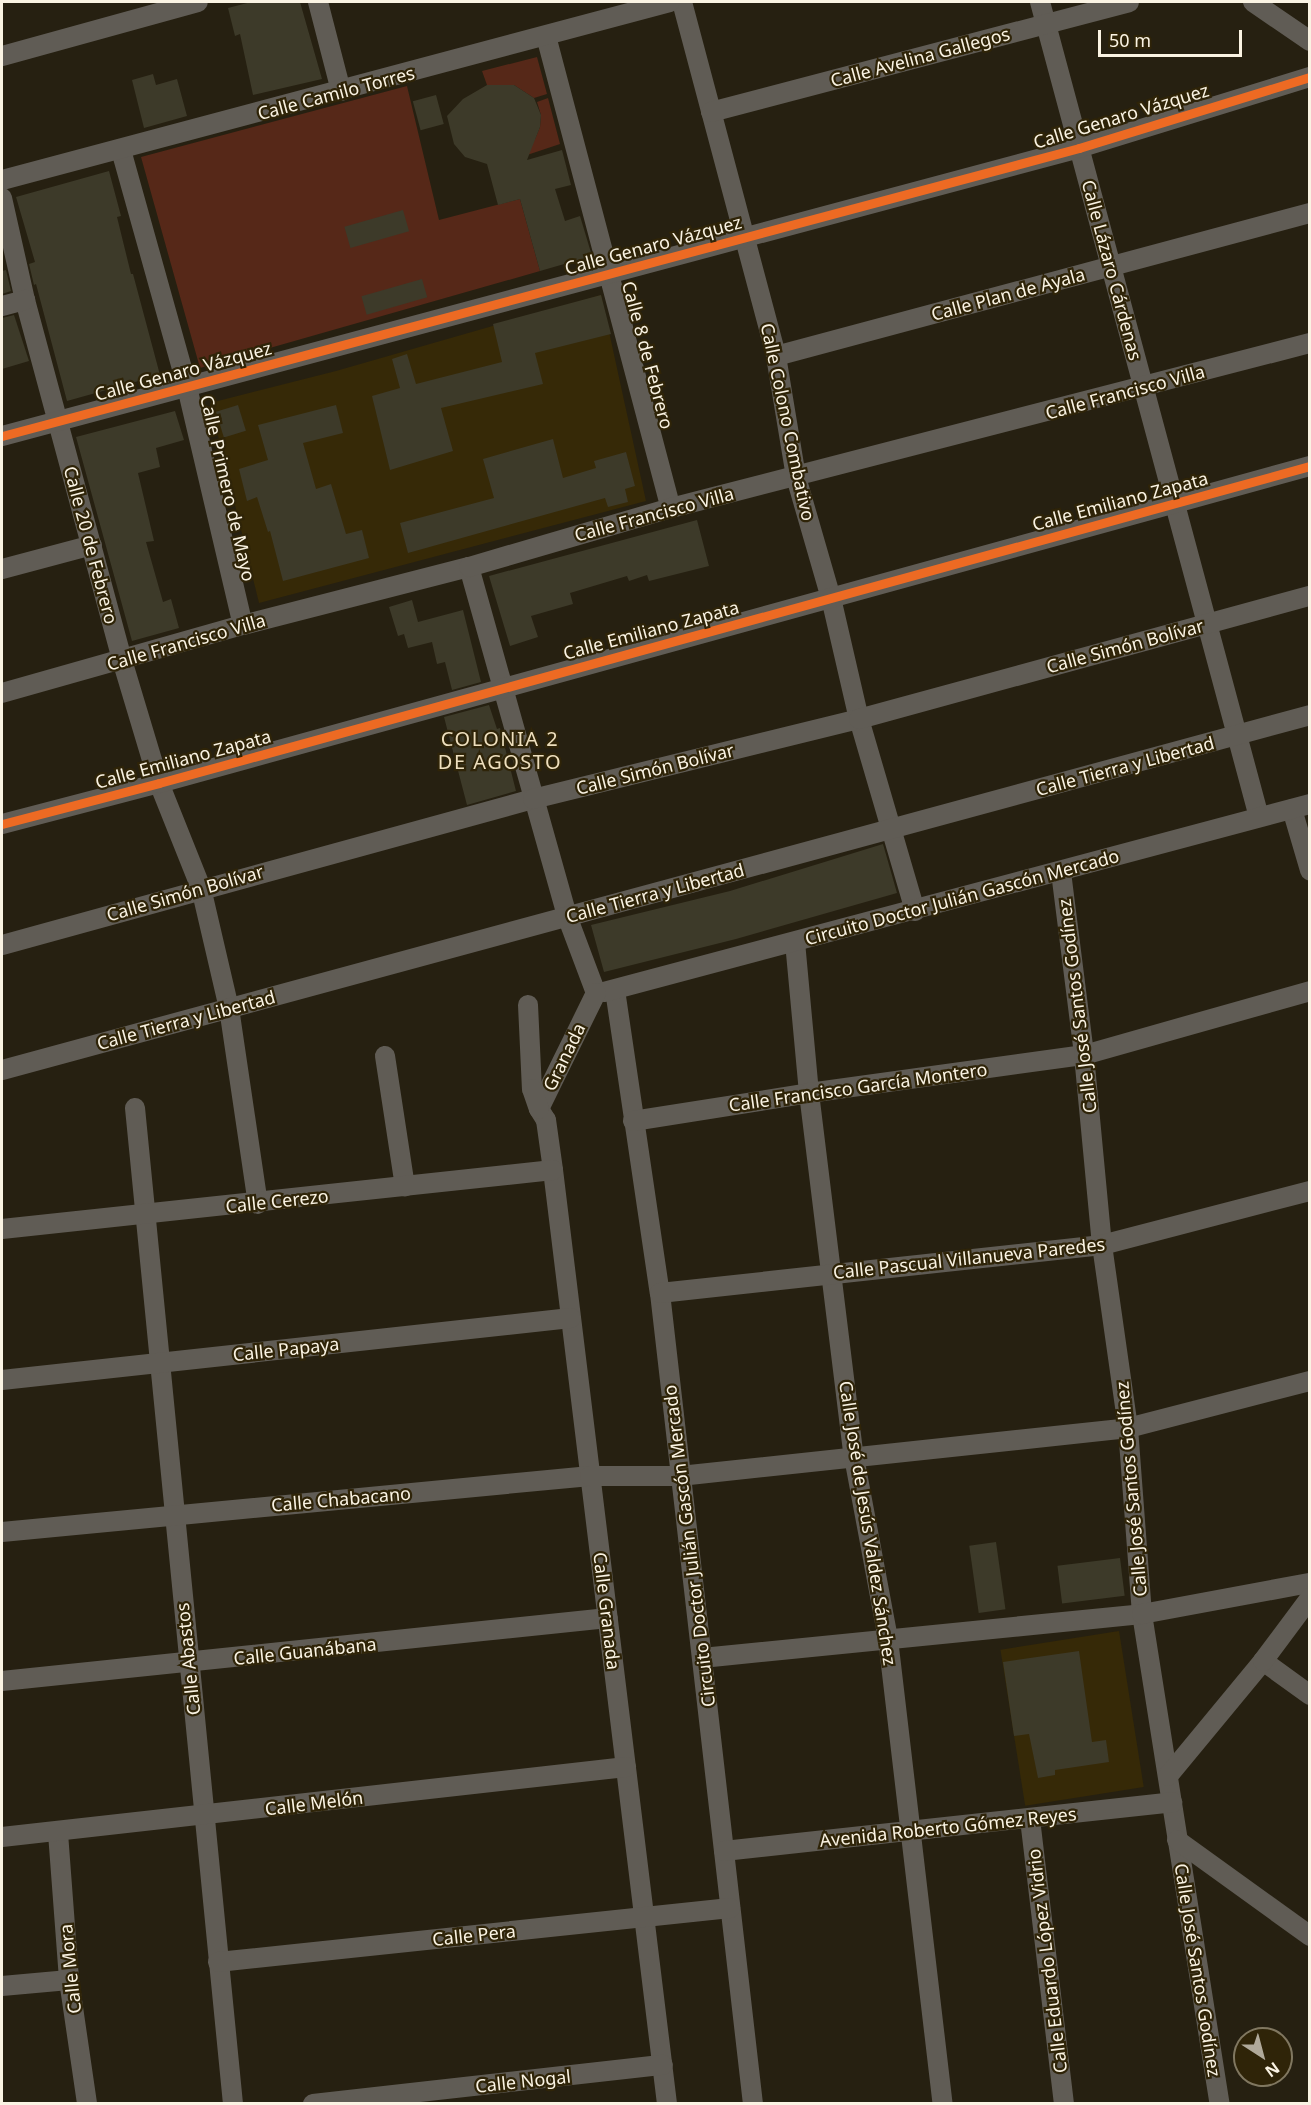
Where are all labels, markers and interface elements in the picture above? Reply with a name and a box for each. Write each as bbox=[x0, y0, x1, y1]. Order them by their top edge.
scale bar bbox=[1101, 18, 1245, 56]
street label: Calle Avelina Gallegos bbox=[828, 23, 1012, 91]
text: 50 m bbox=[1109, 28, 1151, 52]
street label: Calle Camilo Torres bbox=[255, 62, 417, 124]
street label: Calle Genaro Vázquez bbox=[1031, 79, 1211, 153]
street label: Calle Lázaro Cárdenas bbox=[1078, 177, 1146, 363]
street label: Calle Genaro Vázquez bbox=[562, 211, 744, 279]
street label: Calle Plan de Ayala bbox=[929, 263, 1087, 325]
street label: Calle 8 de Febrero bbox=[618, 279, 678, 431]
street label: Calle Colono Combativo bbox=[756, 321, 820, 523]
street label: Calle Genaro Vázquez bbox=[92, 337, 274, 405]
street label: Calle Francisco Villa bbox=[1043, 360, 1207, 424]
street label: Calle Primero de Mayo bbox=[196, 393, 260, 583]
street label: Calle 20 de Febrero bbox=[60, 464, 122, 626]
street label: Calle Emiliano Zapata bbox=[1030, 467, 1210, 535]
street label: Calle Francisco Villa bbox=[572, 482, 736, 546]
street label: Calle Emiliano Zapata bbox=[561, 596, 741, 664]
street label: Calle Francisco Villa bbox=[104, 609, 268, 675]
street label: Calle Simón Bolívar bbox=[1044, 615, 1206, 677]
street label: Calle Emiliano Zapata bbox=[93, 725, 273, 793]
district label: COLONIA 2 DE AGOSTO bbox=[438, 727, 562, 774]
street label: Calle Tierra y Libertad bbox=[1033, 732, 1217, 800]
street label: Calle Simón Bolívar bbox=[574, 739, 736, 799]
street label: Circuito Doctor Julián Gascón Mercado bbox=[803, 845, 1121, 949]
street label: Calle Tierra y Libertad bbox=[563, 859, 747, 927]
street label: Calle Simón Bolívar bbox=[104, 860, 266, 926]
street label: Calle José Santos Godínez bbox=[1053, 898, 1101, 1114]
street label: Calle Tierra y Libertad bbox=[94, 986, 278, 1054]
street label: Granada bbox=[538, 1020, 590, 1094]
street label: Calle Francisco García Montero bbox=[727, 1058, 989, 1116]
street label: Calle Cerezo bbox=[224, 1185, 330, 1217]
street label: Calle Pascual Villanueva Paredes bbox=[832, 1233, 1106, 1283]
street label: Calle Papaya bbox=[232, 1333, 340, 1365]
street label: Calle José de Jesús Valdez Sánchez bbox=[835, 1379, 901, 1667]
street label: Calle José Santos Godínez bbox=[1111, 1381, 1151, 1597]
street label: Circuito Doctor Julián Gascón Mercado bbox=[659, 1384, 719, 1708]
street label: Calle Chabacano bbox=[270, 1482, 412, 1516]
street label: Calle Granada bbox=[589, 1551, 625, 1671]
street label: Calle Abastos bbox=[171, 1602, 205, 1716]
street label: Calle Guanábana bbox=[232, 1633, 378, 1669]
street label: Calle Melón bbox=[264, 1786, 364, 1820]
street label: Avenida Roberto Gómez Reyes bbox=[819, 1803, 1077, 1851]
street label: Calle Eduardo López Vidrio bbox=[1023, 1848, 1071, 2074]
street label: Calle José Santos Godínez bbox=[1170, 1862, 1226, 2078]
street label: Calle Pera bbox=[431, 1920, 517, 1950]
street label: Calle Mora bbox=[55, 1923, 85, 2015]
north arrow bbox=[1233, 2027, 1293, 2087]
text: N bbox=[1261, 2057, 1284, 2083]
street label: Calle Nogal bbox=[474, 2065, 572, 2097]

